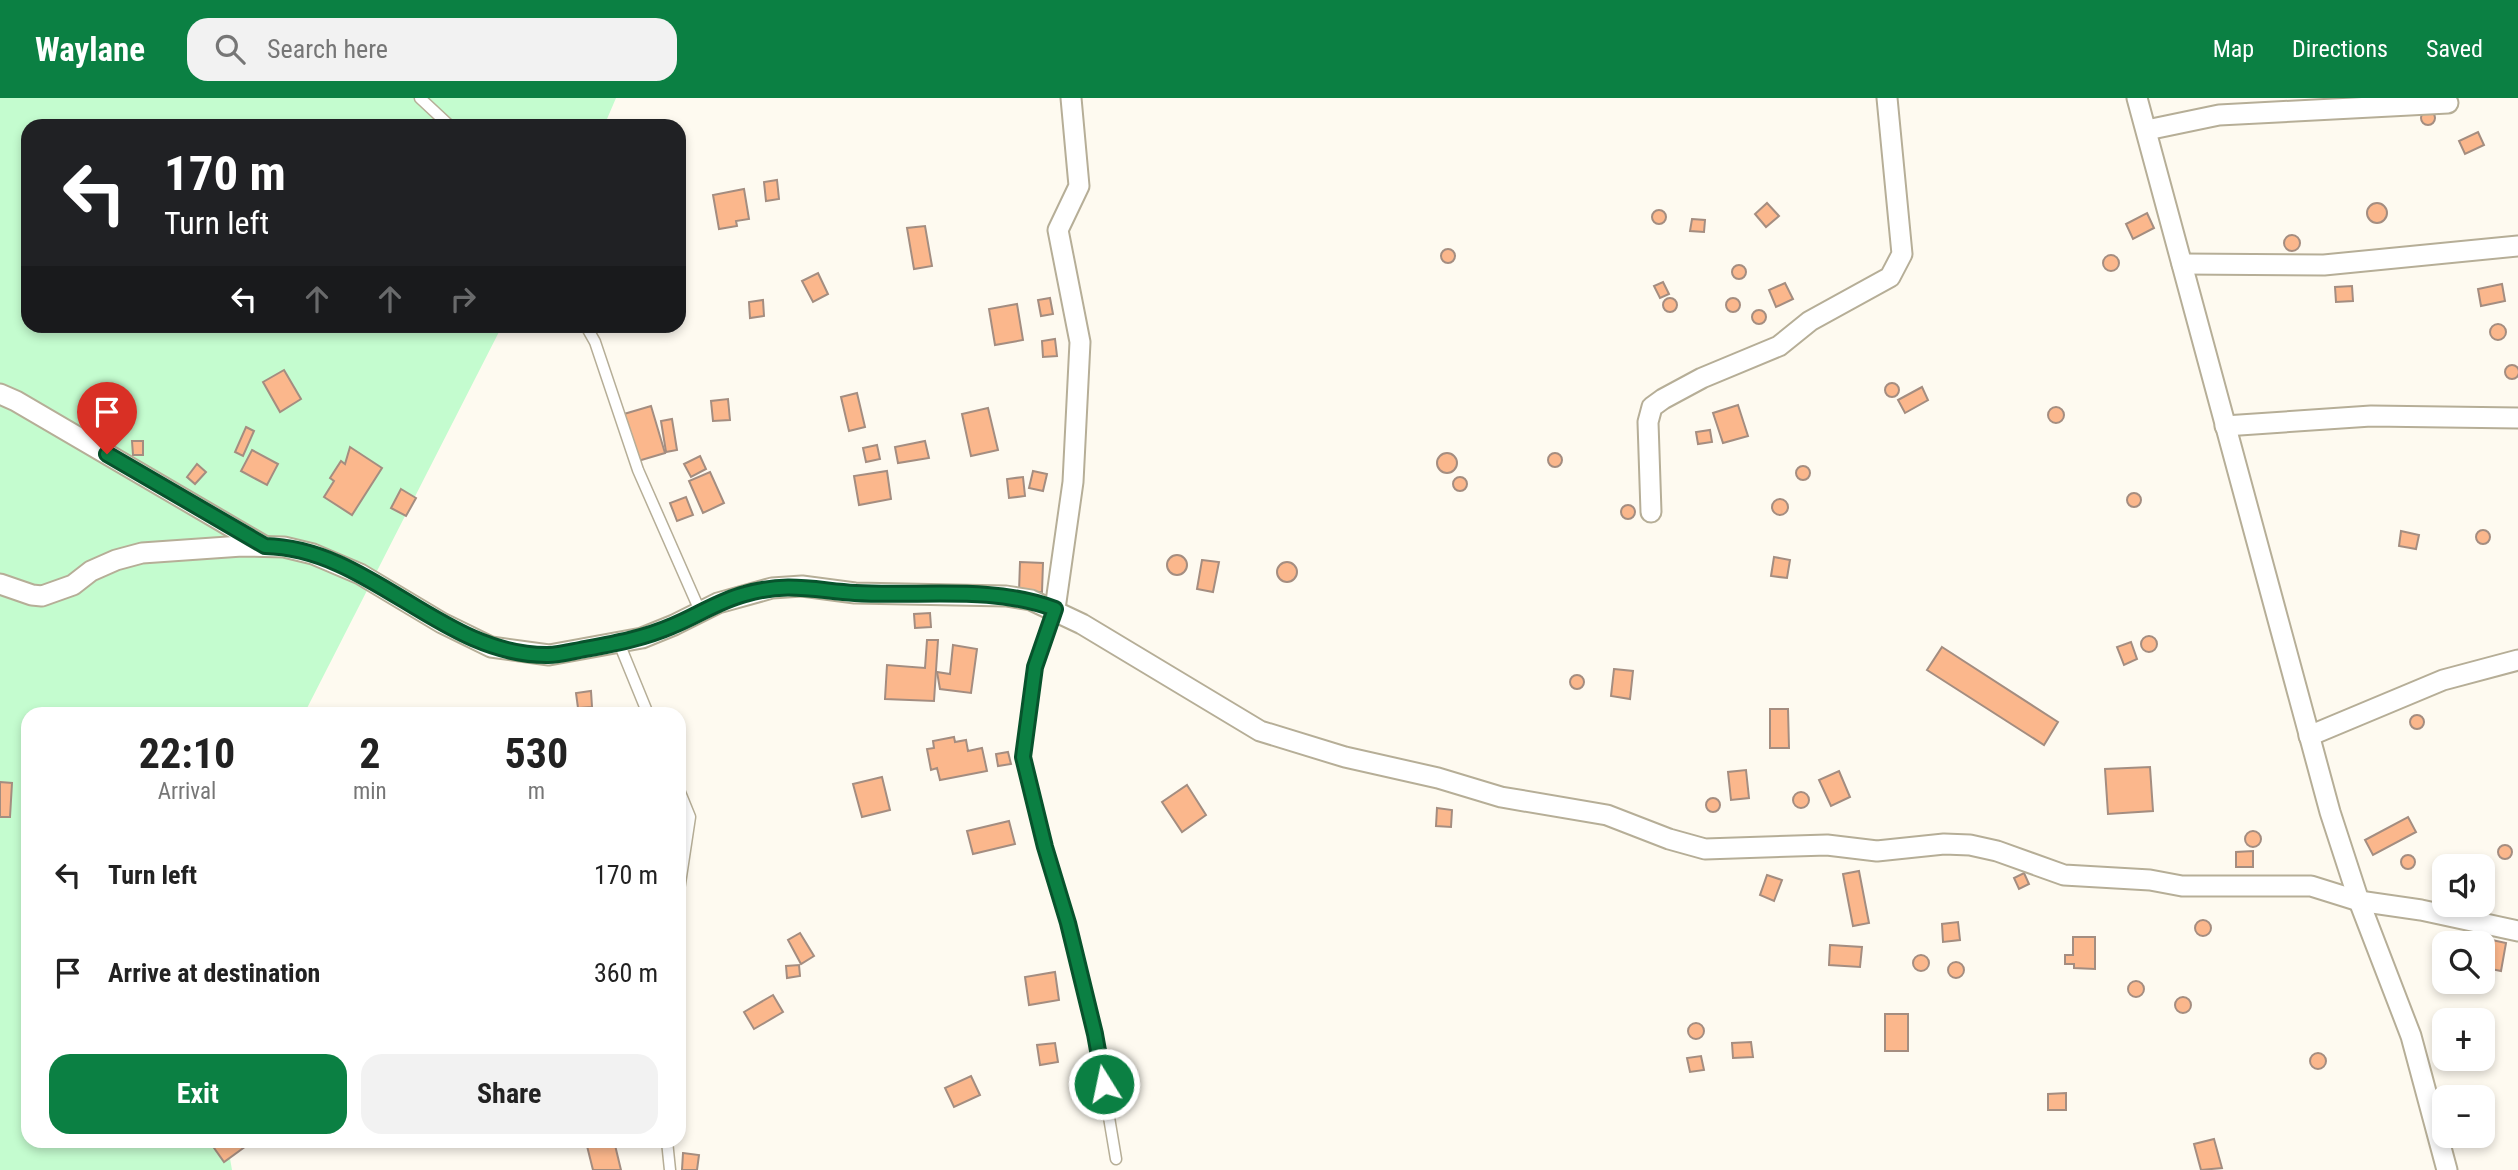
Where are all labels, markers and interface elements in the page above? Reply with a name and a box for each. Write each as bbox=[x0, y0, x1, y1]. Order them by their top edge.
search box bbox=[187, 18, 677, 81]
text: Waylane bbox=[35, 30, 145, 69]
icon: search bbox=[211, 30, 249, 68]
text: Search here bbox=[267, 34, 388, 64]
text: Map bbox=[2213, 35, 2254, 63]
text: Directions bbox=[2292, 35, 2388, 63]
text: Saved bbox=[2426, 35, 2483, 63]
text: 170 m bbox=[164, 145, 286, 202]
icon: left bbox=[49, 147, 140, 238]
text: Turn left bbox=[164, 204, 269, 242]
icon: left bbox=[225, 280, 263, 318]
icon: ahead bbox=[298, 280, 336, 318]
icon: ahead bbox=[371, 280, 409, 318]
icon: right bbox=[444, 280, 482, 318]
pin bbox=[77, 382, 137, 454]
icon: arrive bbox=[88, 393, 126, 431]
text: 22:10 bbox=[139, 729, 235, 778]
text: 2 bbox=[359, 729, 380, 778]
text: 530 bbox=[504, 729, 568, 778]
text: Arrival bbox=[158, 778, 216, 805]
text: min bbox=[353, 778, 387, 805]
text: m bbox=[528, 778, 545, 805]
map controls bbox=[2432, 854, 2495, 1148]
button: sound bbox=[2432, 854, 2495, 917]
icon: left bbox=[49, 856, 87, 894]
text: Turn left bbox=[108, 860, 197, 890]
text: 170 m bbox=[594, 860, 658, 890]
button: search bbox=[2432, 931, 2495, 994]
icon: arrive bbox=[49, 954, 87, 992]
text: Arrive at destination bbox=[108, 958, 320, 988]
text: 360 m bbox=[594, 958, 658, 988]
button: + bbox=[2432, 1008, 2495, 1071]
position arrow bbox=[1067, 1047, 1141, 1121]
button: Exit bbox=[49, 1054, 347, 1134]
button: Share bbox=[361, 1054, 658, 1134]
button: − bbox=[2432, 1085, 2495, 1148]

